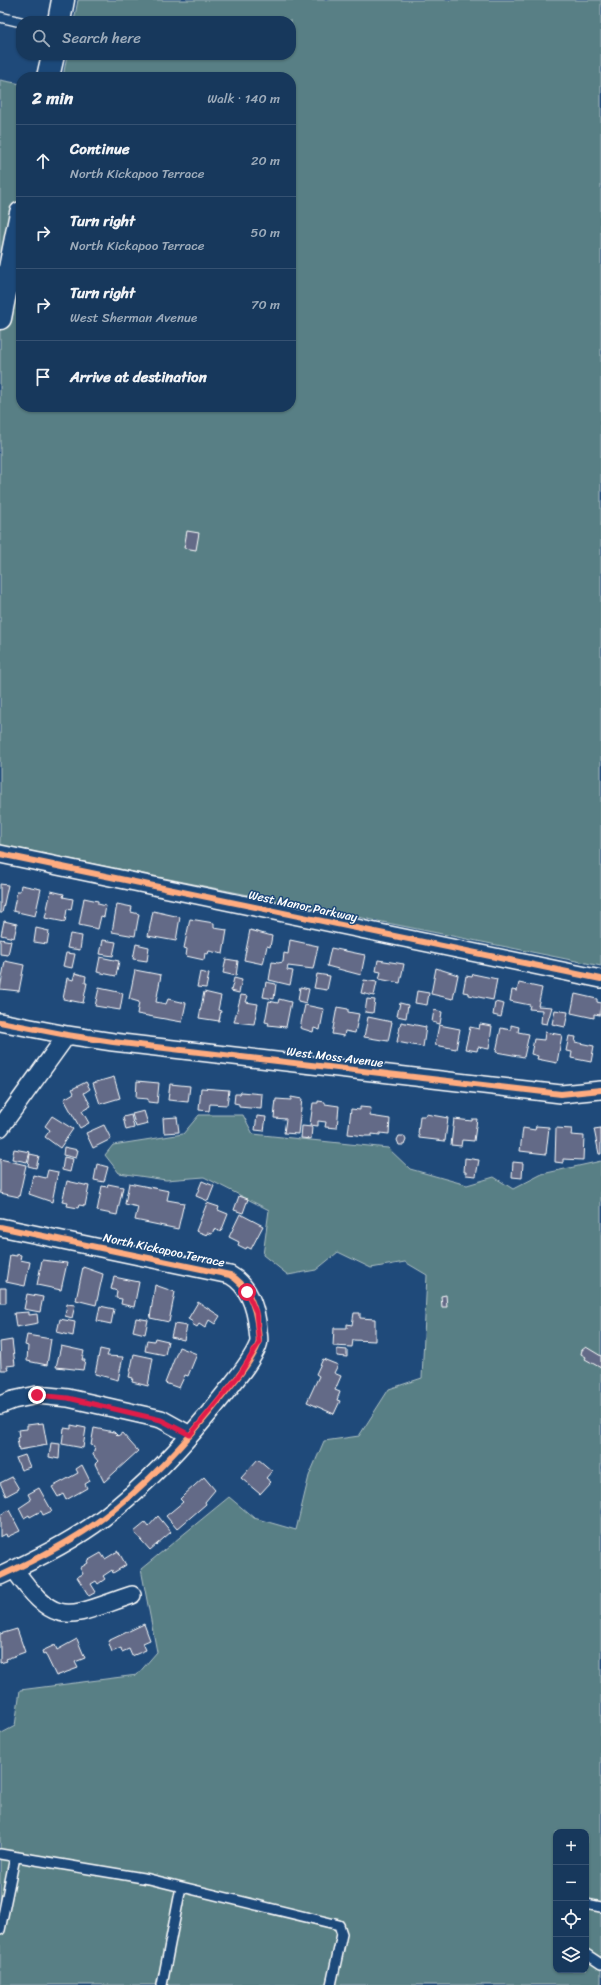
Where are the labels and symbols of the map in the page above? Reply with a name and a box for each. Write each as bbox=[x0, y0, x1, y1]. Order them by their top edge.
street label: West Manor Parkway bbox=[247, 884, 360, 928]
street label: West Moss Avenue bbox=[285, 1040, 385, 1074]
street label: North Kickapoo Terrace bbox=[101, 1226, 227, 1274]
route start bbox=[238, 1283, 256, 1301]
route end bbox=[28, 1386, 46, 1404]

